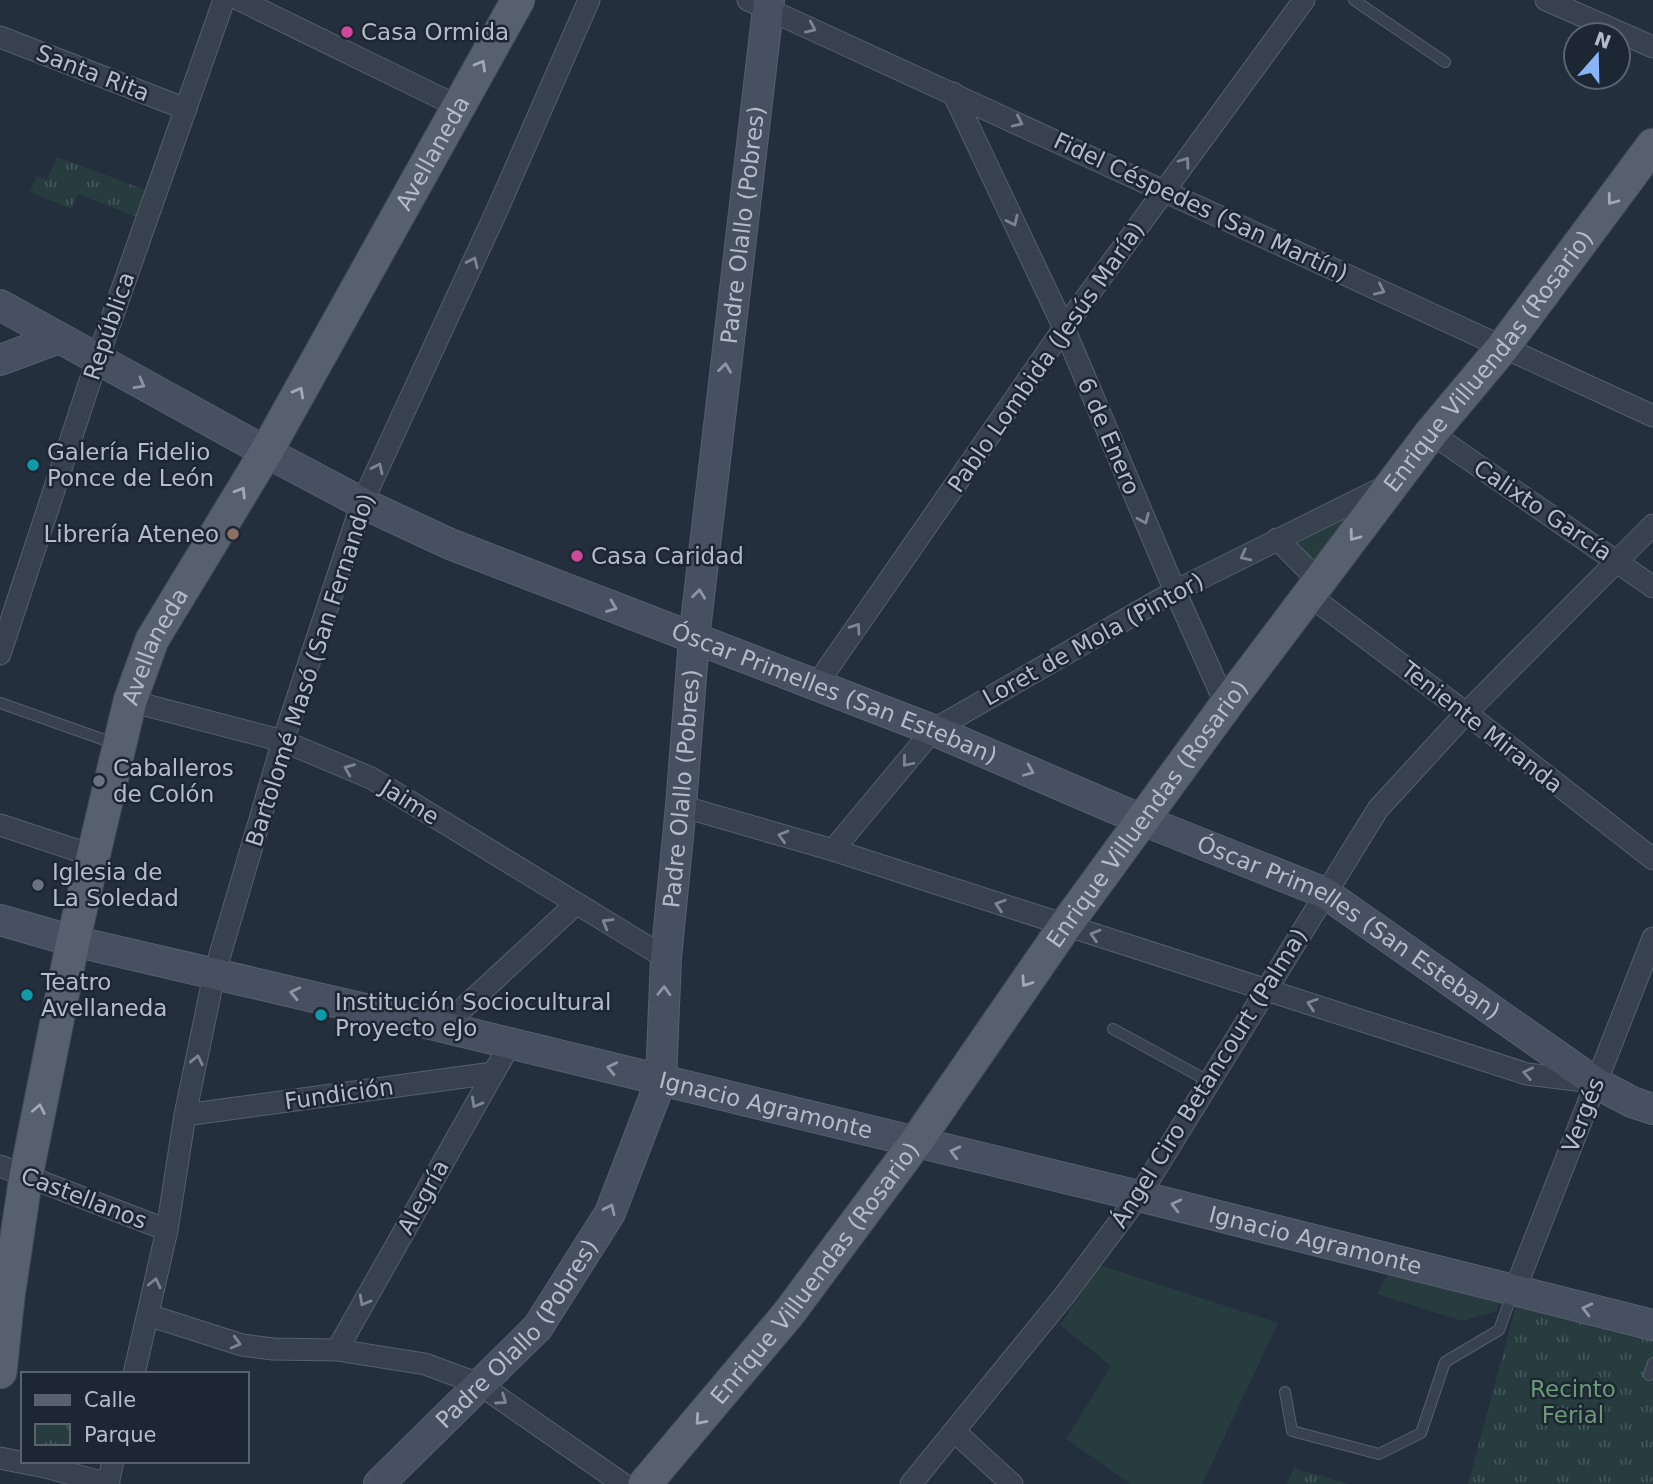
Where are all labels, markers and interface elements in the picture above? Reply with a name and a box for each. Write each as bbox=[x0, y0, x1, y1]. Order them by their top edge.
place label: Casa Ormida bbox=[361, 19, 509, 45]
one-way arrow bbox=[803, 20, 816, 34]
north arrow bbox=[1562, 21, 1632, 91]
marker: Casa Ormida bbox=[339, 24, 355, 40]
text: N bbox=[1592, 27, 1614, 53]
street label: Santa Rita bbox=[33, 40, 153, 106]
one-way arrow bbox=[472, 60, 485, 73]
street label: Avellaneda bbox=[390, 92, 475, 215]
street label: Padre Olallo (Pobres) bbox=[716, 104, 769, 345]
one-way arrow bbox=[1011, 114, 1023, 128]
street label: Fidel Céspedes (San Martín) bbox=[1050, 127, 1352, 287]
one-way arrow bbox=[1176, 157, 1189, 170]
one-way arrow bbox=[1608, 192, 1621, 205]
one-way arrow bbox=[1005, 214, 1019, 226]
street label: Pablo Lombida (Jesús María) bbox=[942, 217, 1150, 497]
street label: Enrique Villuendas (Rosario) bbox=[1378, 225, 1598, 497]
one-way arrow bbox=[465, 257, 479, 269]
street label: República bbox=[78, 269, 140, 383]
one-way arrow bbox=[1373, 282, 1385, 296]
one-way arrow bbox=[718, 362, 733, 373]
street label: 6 de Enero bbox=[1073, 374, 1145, 498]
one-way arrow bbox=[132, 375, 145, 389]
one-way arrow bbox=[291, 387, 304, 400]
place label: Galería Fidelio Ponce de León bbox=[47, 439, 214, 491]
street label: Calixto García bbox=[1469, 454, 1617, 566]
marker: Galería Fidelio Ponce de León bbox=[25, 457, 41, 473]
one-way arrow bbox=[370, 463, 384, 476]
one-way arrow bbox=[233, 486, 246, 499]
street label: Bartolomé Masó (San Fernando) bbox=[241, 490, 379, 850]
one-way arrow bbox=[1136, 512, 1150, 524]
place label: Librería Ateneo bbox=[44, 521, 219, 547]
marker: Librería Ateneo bbox=[225, 526, 241, 542]
one-way arrow bbox=[1350, 528, 1363, 541]
place label: Casa Caridad bbox=[591, 543, 744, 569]
one-way arrow bbox=[1240, 547, 1253, 561]
marker: Casa Caridad bbox=[569, 548, 585, 564]
street label: Loret de Mola (Pintor) bbox=[978, 567, 1208, 711]
street label: Avellaneda bbox=[117, 583, 193, 709]
one-way arrow bbox=[691, 588, 706, 599]
one-way arrow bbox=[605, 599, 618, 613]
street label: Óscar Primelles (San Esteban) bbox=[668, 617, 1001, 769]
one-way arrow bbox=[848, 623, 860, 636]
street label: Teniente Miranda bbox=[1395, 655, 1568, 798]
street label: Padre Olallo (Pobres) bbox=[658, 668, 705, 909]
street label: Enrique Villuendas (Rosario) bbox=[1041, 675, 1253, 952]
one-way arrow bbox=[903, 753, 915, 766]
place label: Caballeros de Colón bbox=[113, 755, 234, 807]
one-way arrow bbox=[344, 763, 356, 777]
one-way arrow bbox=[1022, 763, 1034, 777]
marker: Caballeros de Colón bbox=[91, 773, 107, 789]
street label: Jaime bbox=[374, 773, 444, 830]
one-way arrow bbox=[777, 829, 789, 844]
street label: Óscar Primelles (San Esteban) bbox=[1193, 829, 1505, 1025]
place label: Iglesia de La Soledad bbox=[52, 859, 179, 911]
marker: Iglesia de La Soledad bbox=[30, 877, 46, 893]
one-way arrow bbox=[994, 898, 1006, 913]
one-way arrow bbox=[602, 918, 614, 931]
street label: Ángel Ciro Betancourt (Palma) bbox=[1105, 923, 1312, 1232]
one-way arrow bbox=[1089, 929, 1101, 944]
place label: Teatro Avellaneda bbox=[40, 969, 167, 1021]
one-way arrow bbox=[1022, 974, 1034, 987]
one-way arrow bbox=[657, 985, 672, 996]
marker: Teatro Avellaneda bbox=[19, 987, 35, 1003]
one-way arrow bbox=[289, 987, 301, 1002]
place label: Institución Sociocultural Proyecto eJo bbox=[335, 989, 611, 1041]
one-way arrow bbox=[1306, 997, 1318, 1012]
marker: Institución Sociocultural Proyecto eJo bbox=[313, 1007, 329, 1023]
one-way arrow bbox=[188, 1054, 203, 1066]
one-way arrow bbox=[606, 1062, 618, 1077]
street label: Ignacio Agramonte bbox=[656, 1067, 875, 1144]
one-way arrow bbox=[1522, 1067, 1534, 1081]
street label: Fundición bbox=[283, 1073, 395, 1115]
street label: Vergés bbox=[1557, 1074, 1609, 1156]
one-way arrow bbox=[471, 1096, 484, 1109]
one-way arrow bbox=[31, 1103, 46, 1115]
street label: Enrique Villuendas (Rosario) bbox=[705, 1137, 924, 1409]
one-way arrow bbox=[949, 1145, 961, 1160]
street label: Alegría bbox=[392, 1155, 454, 1239]
street label: Castellanos bbox=[17, 1162, 151, 1234]
one-way arrow bbox=[1170, 1199, 1182, 1213]
street label: Ignacio Agramonte bbox=[1206, 1201, 1425, 1280]
one-way arrow bbox=[602, 1204, 616, 1216]
street label: Padre Olallo (Pobres) bbox=[430, 1234, 603, 1433]
one-way arrow bbox=[147, 1278, 161, 1290]
one-way arrow bbox=[359, 1294, 372, 1307]
one-way arrow bbox=[1581, 1303, 1593, 1317]
one-way arrow bbox=[230, 1335, 242, 1349]
legend bbox=[21, 1372, 248, 1463]
park label: Recinto Ferial bbox=[1530, 1376, 1616, 1428]
text: Calle bbox=[84, 1388, 136, 1412]
one-way arrow bbox=[495, 1392, 508, 1405]
one-way arrow bbox=[696, 1412, 708, 1425]
text: Parque bbox=[84, 1423, 156, 1447]

